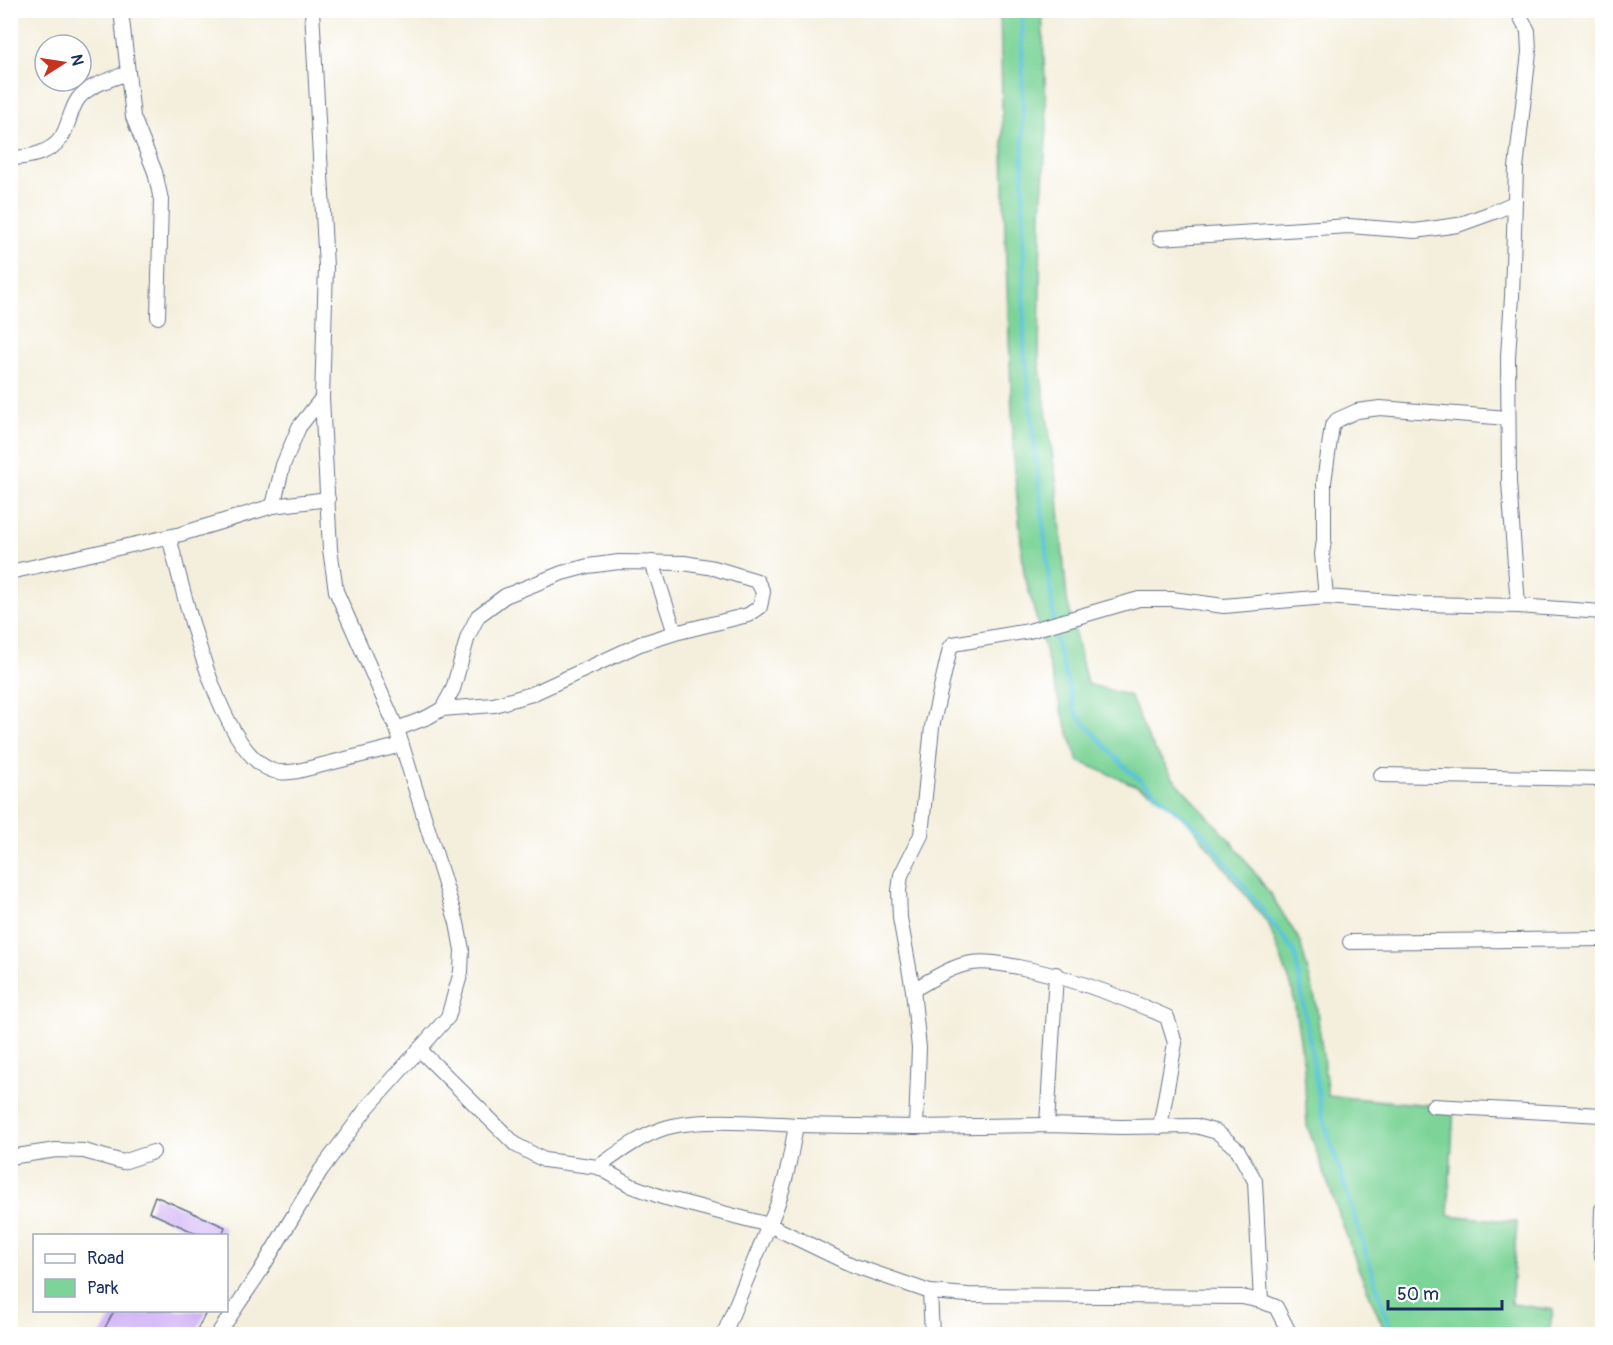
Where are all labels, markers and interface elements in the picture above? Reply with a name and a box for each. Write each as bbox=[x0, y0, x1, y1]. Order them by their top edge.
north arrow bbox=[33, 33, 93, 93]
text: N bbox=[66, 53, 88, 68]
legend bbox=[33, 1234, 228, 1312]
text: Road bbox=[87, 1247, 124, 1270]
scale bar bbox=[1388, 1273, 1502, 1311]
text: Park bbox=[87, 1277, 119, 1300]
text: 50 m bbox=[1397, 1283, 1439, 1306]

